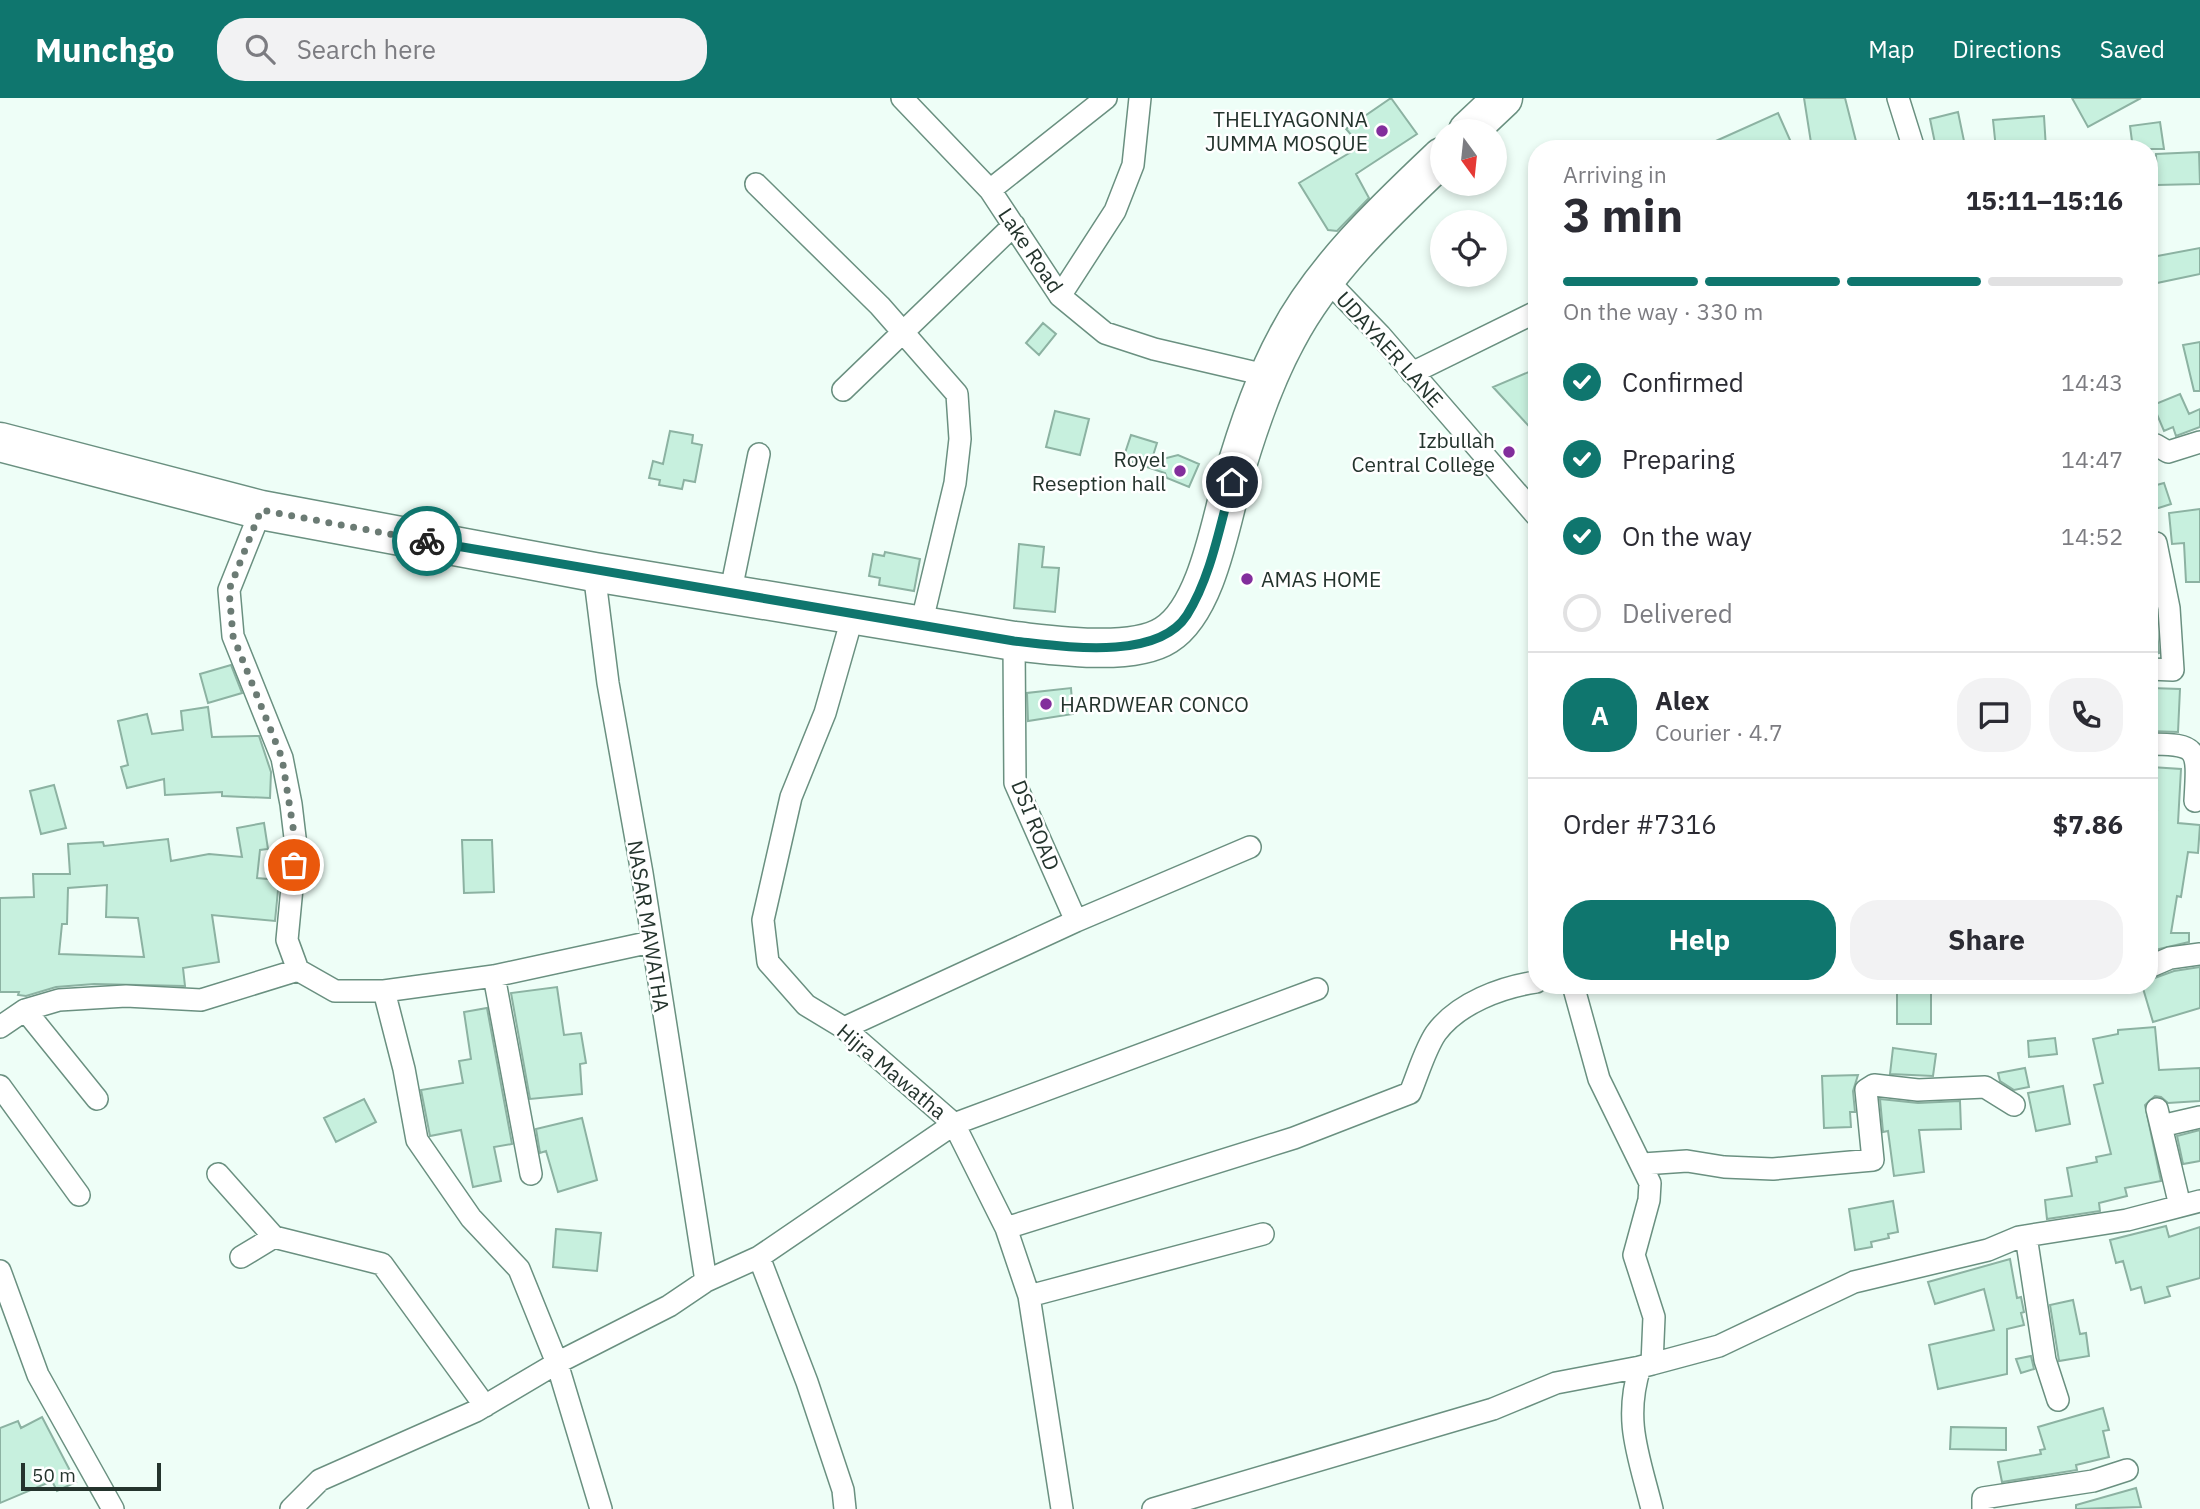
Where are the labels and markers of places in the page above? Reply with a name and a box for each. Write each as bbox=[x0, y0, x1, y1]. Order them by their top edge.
place label: THELIYAGONNA JUMMA MOSQUE bbox=[1205, 105, 1368, 157]
marker: THELIYAGONNA JUMMA MOSQUE bbox=[1374, 123, 1390, 139]
place label: Izbullah Central College bbox=[1351, 426, 1495, 478]
marker: Izbullah Central College bbox=[1501, 444, 1517, 460]
place label: Royel Reseption hall bbox=[1032, 445, 1166, 497]
pin bbox=[1202, 452, 1262, 512]
marker: Royel Reseption hall bbox=[1172, 463, 1188, 479]
place label: AMAS HOME bbox=[1261, 565, 1381, 593]
marker: AMAS HOME bbox=[1239, 571, 1255, 587]
place label: HARDWEAR CONCO bbox=[1060, 690, 1249, 718]
marker: HARDWEAR CONCO bbox=[1038, 696, 1054, 712]
pin bbox=[264, 835, 324, 895]

